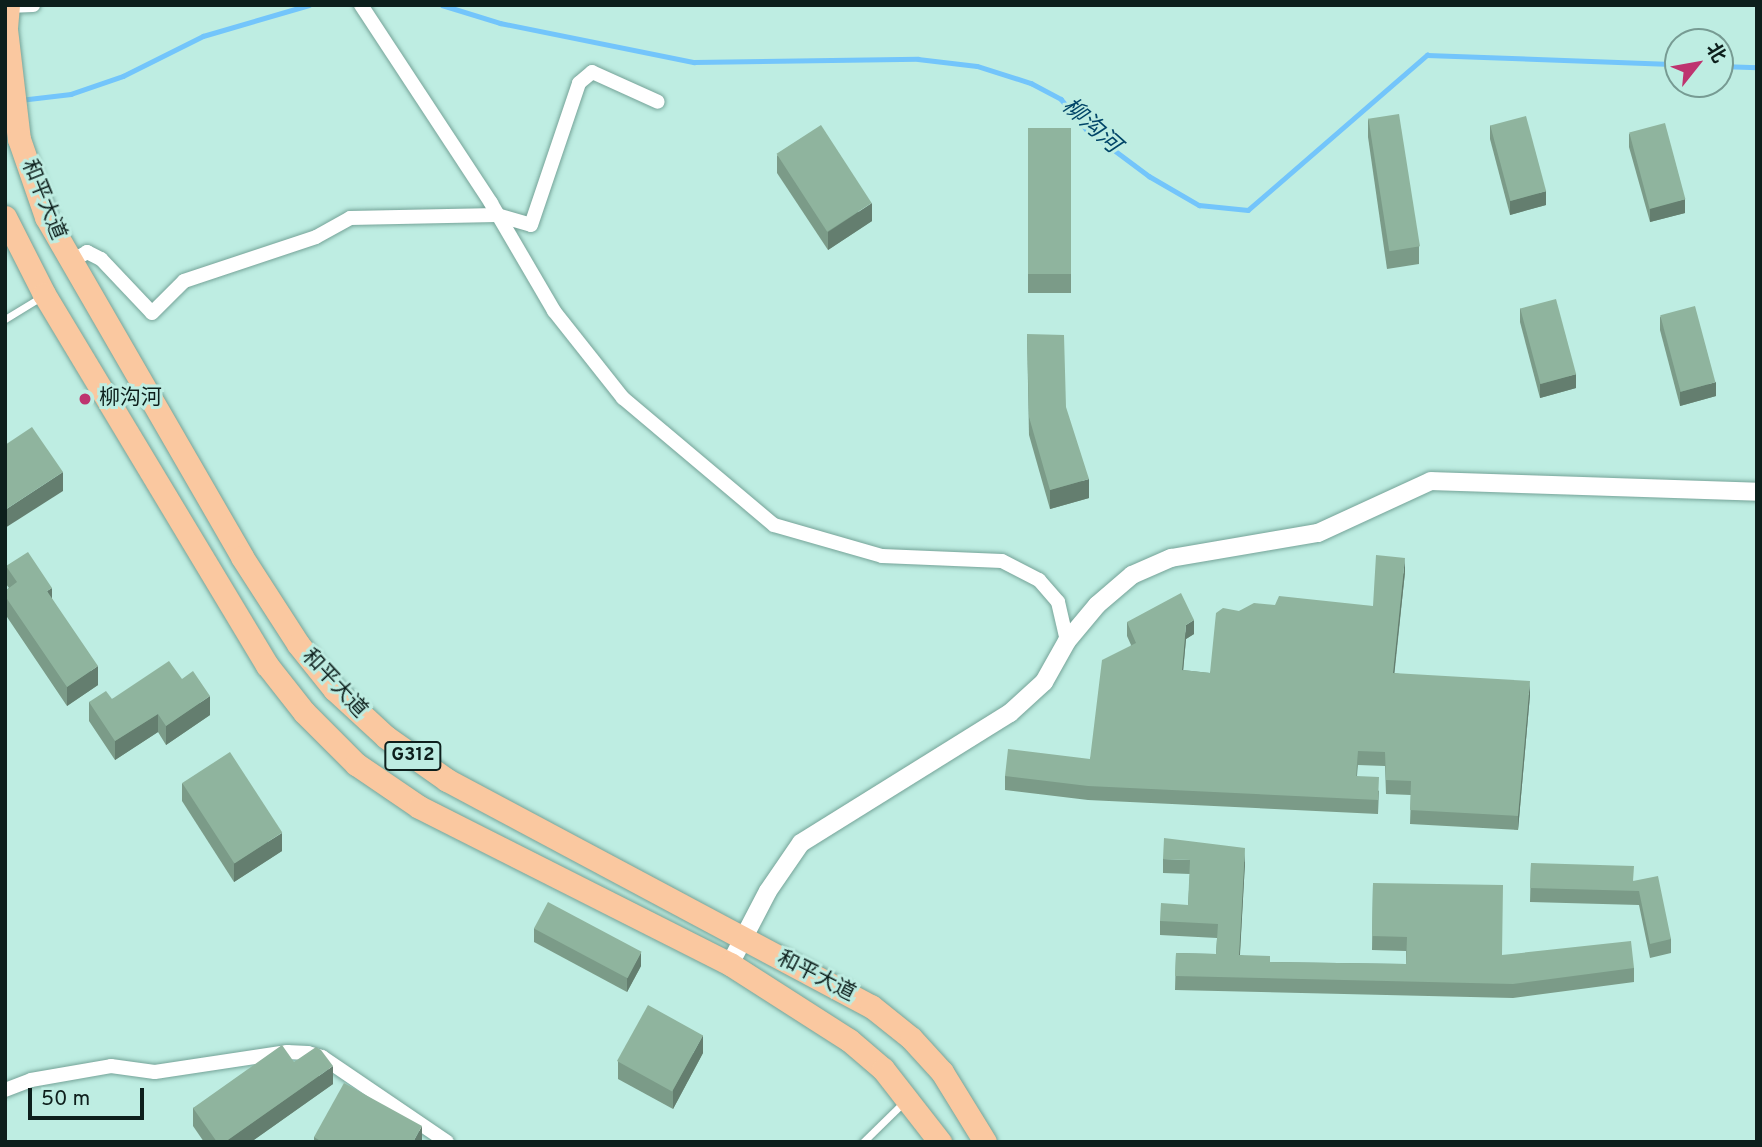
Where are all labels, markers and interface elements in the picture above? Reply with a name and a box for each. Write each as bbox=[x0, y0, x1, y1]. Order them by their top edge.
north arrow bbox=[1664, 28, 1734, 98]
text: 北 bbox=[1700, 39, 1730, 68]
water label: 柳沟河 bbox=[1055, 94, 1125, 160]
street label: 和平大道 bbox=[16, 156, 70, 244]
place label: 柳沟河 bbox=[99, 386, 162, 412]
marker: 柳沟河 bbox=[77, 391, 93, 407]
street label: 和平大道 bbox=[296, 645, 372, 723]
road number: G312 bbox=[383, 740, 443, 772]
street label: 和平大道 bbox=[773, 947, 859, 1007]
scale bar bbox=[32, 1074, 147, 1118]
text: 50 m bbox=[41, 1086, 90, 1113]

